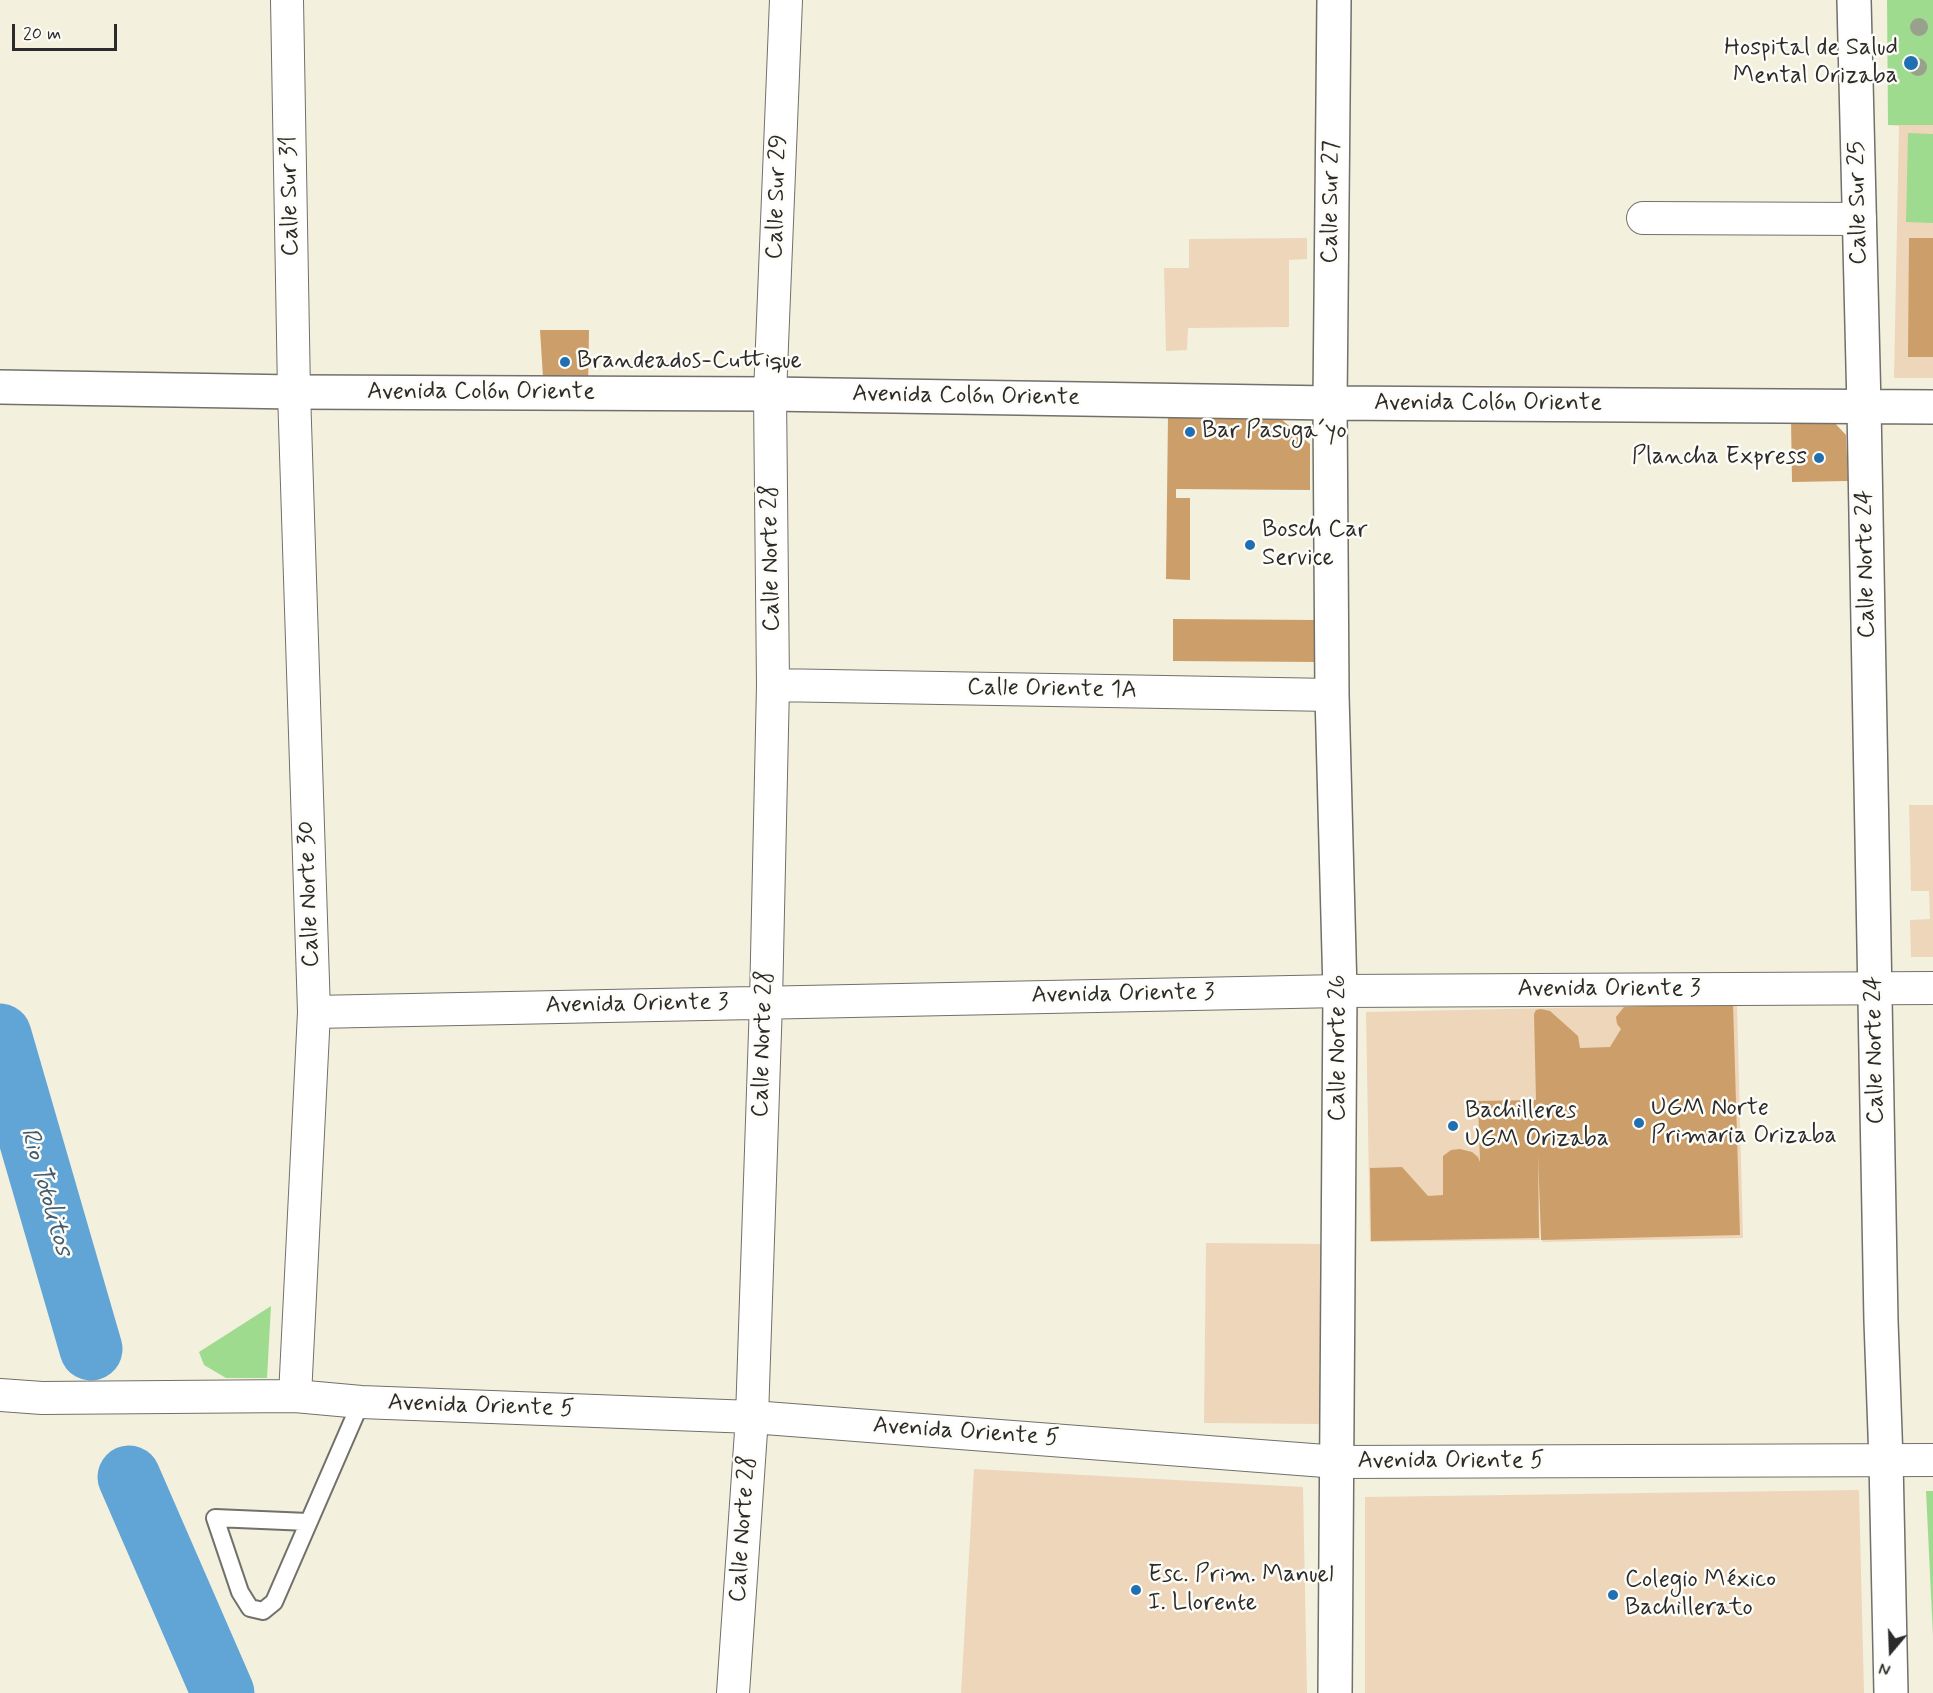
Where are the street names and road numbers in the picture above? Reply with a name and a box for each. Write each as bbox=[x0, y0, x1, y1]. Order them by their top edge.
street label: Calle Sur 29 bbox=[761, 134, 795, 260]
street label: Calle Sur 31 bbox=[276, 136, 306, 256]
street label: Calle Sur 27 bbox=[1317, 140, 1347, 264]
street label: Calle Sur 25 bbox=[1844, 141, 1874, 265]
street label: Avenida Colón Oriente bbox=[367, 379, 595, 407]
street label: Avenida Colón Oriente bbox=[852, 381, 1080, 413]
street label: Avenida Colón Oriente bbox=[1374, 390, 1602, 418]
street label: Calle Norte 28 bbox=[756, 484, 788, 632]
street label: Calle Norte 24 bbox=[1851, 490, 1883, 638]
street label: Calle Oriente 1A bbox=[967, 674, 1137, 706]
street label: Calle Norte 30 bbox=[293, 820, 327, 968]
street label: Calle Norte 28 bbox=[747, 970, 781, 1118]
street label: Calle Norte 26 bbox=[1325, 974, 1353, 1122]
street label: Avenida Oriente 3 bbox=[1517, 976, 1701, 1004]
street label: Calle Norte 24 bbox=[1860, 976, 1892, 1124]
street label: Avenida Oriente 3 bbox=[1031, 979, 1215, 1011]
street label: Avenida Oriente 3 bbox=[545, 989, 729, 1021]
street label: Avenida Oriente 5 bbox=[387, 1389, 575, 1425]
street label: Avenida Oriente 5 bbox=[872, 1412, 1060, 1454]
street label: Avenida Oriente 5 bbox=[1358, 1448, 1544, 1476]
street label: Calle Norte 28 bbox=[725, 1455, 763, 1603]

